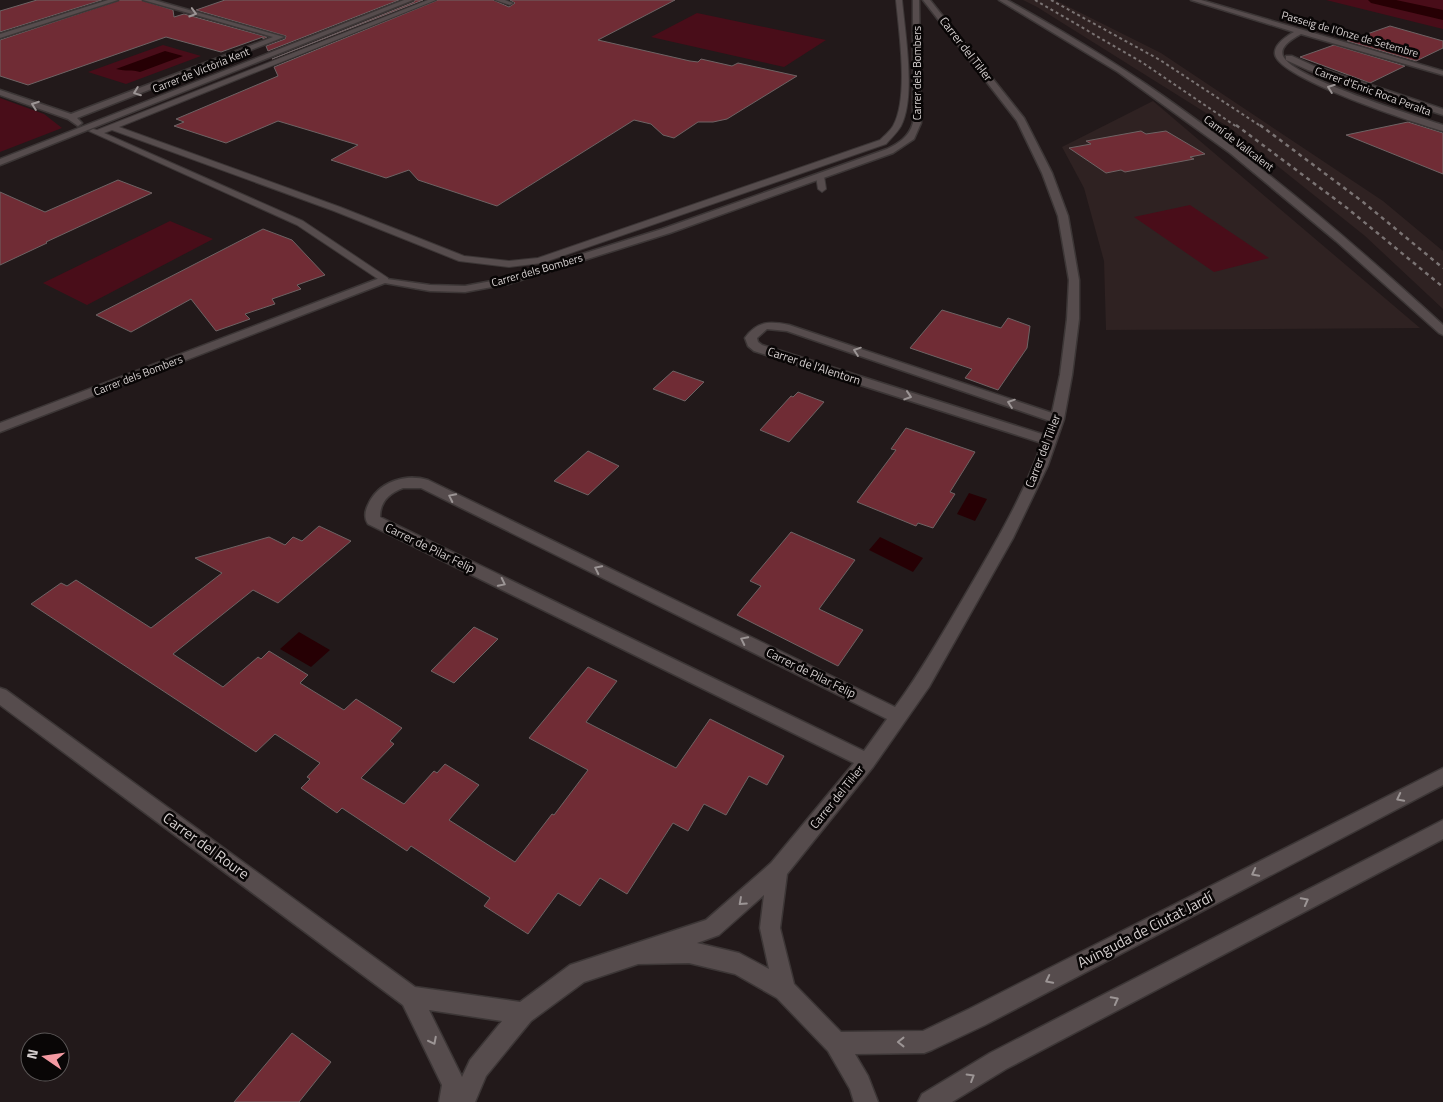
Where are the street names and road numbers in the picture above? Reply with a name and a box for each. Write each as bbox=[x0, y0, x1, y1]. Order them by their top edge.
street label: Passeig de l'Onze de Setembre bbox=[1280, 7, 1421, 61]
street label: Carrer del Til·ler bbox=[935, 12, 998, 85]
street label: Carrer dels Bombers bbox=[909, 26, 925, 120]
street label: Carrer de Victòria Kent bbox=[150, 43, 252, 97]
street label: Carrer d'Enric Roca Peralta bbox=[1313, 62, 1434, 120]
street label: Camí de Vallcalent bbox=[1201, 111, 1278, 175]
street label: Carrer dels Bombers bbox=[489, 249, 585, 291]
street label: Carrer de l'Alentorn bbox=[765, 342, 863, 390]
street label: Carrer dels Bombers bbox=[91, 351, 185, 399]
street label: Carrer del Til·ler bbox=[1020, 411, 1065, 490]
street label: Carrer de Pilar Felip bbox=[382, 518, 478, 578]
street label: Carrer de Pilar Felip bbox=[763, 643, 859, 703]
street label: Carrer del Til·ler bbox=[805, 761, 868, 833]
street label: Carrer del Roure bbox=[158, 806, 254, 885]
street label: Avinguda de Ciutat Jardí bbox=[1073, 885, 1218, 974]

